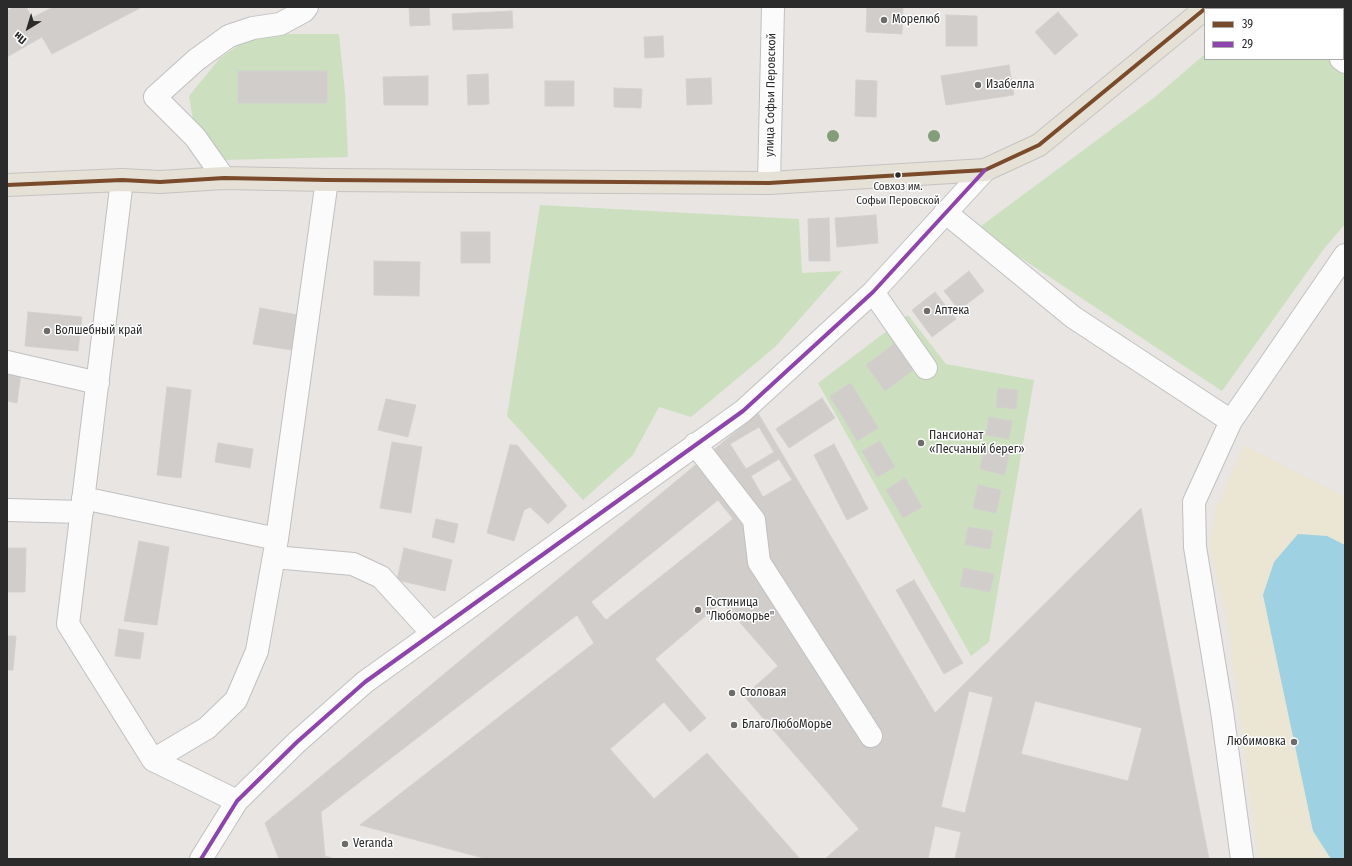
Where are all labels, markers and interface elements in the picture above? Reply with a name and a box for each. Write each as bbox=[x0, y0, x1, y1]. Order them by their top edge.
north arrow bbox=[8, 8, 48, 48]
legend bbox=[1204, 8, 1344, 60]
place label: Морелюб bbox=[892, 13, 940, 27]
marker: Морелюб bbox=[879, 15, 889, 25]
text: 39 bbox=[1242, 17, 1253, 31]
text: Пн bbox=[11, 29, 29, 47]
street label: улица Софьи Перовской bbox=[763, 33, 779, 157]
text: 29 bbox=[1242, 37, 1253, 51]
place label: Изабелла bbox=[986, 78, 1035, 92]
marker: Изабелла bbox=[973, 80, 983, 90]
marker: Совхоз им. Софьи Перовской bbox=[893, 170, 903, 180]
place label: Совхоз им. Софьи Перовской bbox=[856, 180, 940, 206]
place label: Аптека bbox=[935, 304, 969, 318]
marker: Аптека bbox=[922, 306, 932, 316]
place label: Волшебный край bbox=[55, 324, 143, 338]
marker: Волшебный край bbox=[42, 326, 52, 336]
place label: Пансионат «Песчаный берег» bbox=[929, 429, 1025, 457]
marker: Пансионат «Песчаный берег» bbox=[916, 438, 926, 448]
place label: Гостиница "Любоморье" bbox=[706, 596, 774, 624]
marker: Гостиница "Любоморье" bbox=[693, 605, 703, 615]
place label: Столовая bbox=[740, 686, 786, 700]
marker: Столовая bbox=[727, 688, 737, 698]
place label: БлагоЛюбоМорье bbox=[742, 718, 832, 732]
marker: БлагоЛюбоМорье bbox=[729, 720, 739, 730]
place label: Любимовка bbox=[1227, 735, 1286, 749]
marker: Любимовка bbox=[1289, 737, 1299, 747]
place label: Veranda bbox=[353, 837, 393, 851]
marker: Veranda bbox=[340, 839, 350, 849]

